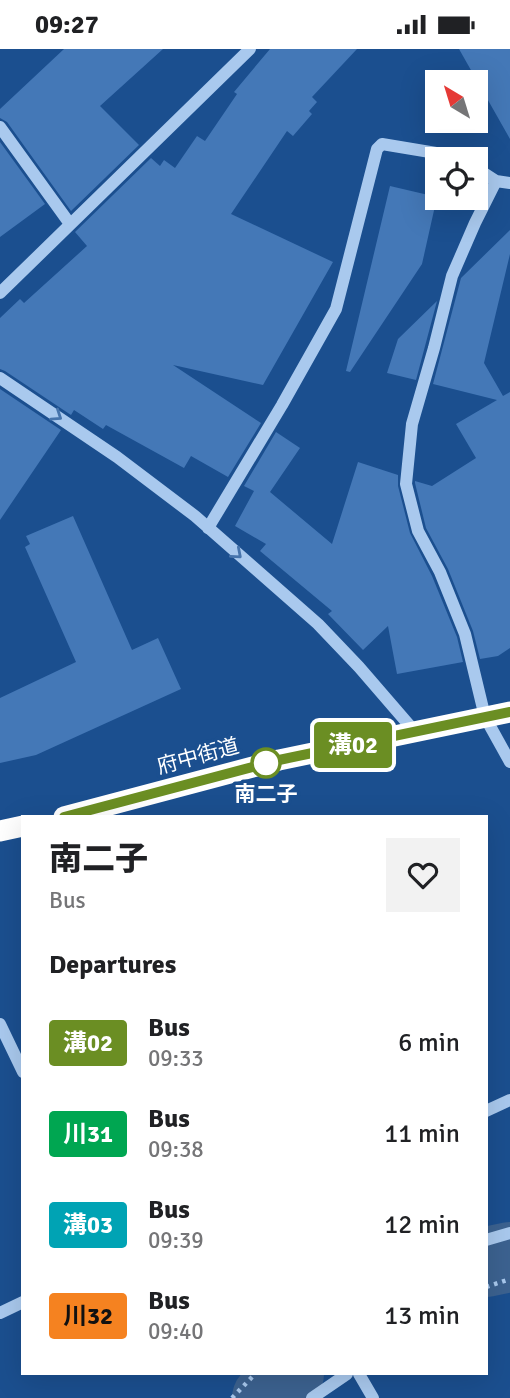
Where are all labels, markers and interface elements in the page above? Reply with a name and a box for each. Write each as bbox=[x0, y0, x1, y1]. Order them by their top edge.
text: 09:27 bbox=[35, 9, 99, 41]
north arrow bbox=[425, 70, 488, 133]
map controls bbox=[425, 70, 488, 210]
button: locate bbox=[425, 147, 488, 210]
one-way arrow bbox=[49, 408, 62, 421]
one-way arrow bbox=[229, 546, 242, 558]
line badge: 溝02 bbox=[313, 722, 393, 768]
text: 溝02 bbox=[328, 730, 378, 760]
street label: 府中街道 bbox=[154, 733, 242, 779]
marker: 南二子 bbox=[251, 748, 281, 778]
place label: 南二子 bbox=[235, 781, 298, 807]
button: heart bbox=[386, 838, 460, 912]
text: 南二子 bbox=[49, 839, 148, 880]
text: Bus bbox=[49, 886, 86, 915]
text: Departures bbox=[49, 949, 176, 981]
text: Bus bbox=[148, 1012, 190, 1044]
text: 6 min bbox=[398, 1027, 460, 1059]
text: 溝02 bbox=[63, 1028, 113, 1058]
text: 09:33 bbox=[148, 1044, 204, 1073]
text: Bus bbox=[148, 1103, 190, 1135]
text: 11 min bbox=[384, 1118, 460, 1150]
text: 川31 bbox=[63, 1119, 113, 1149]
text: 09:38 bbox=[148, 1135, 204, 1164]
text: Bus bbox=[148, 1194, 190, 1226]
text: 12 min bbox=[384, 1209, 460, 1241]
text: 溝03 bbox=[63, 1210, 113, 1240]
text: 09:39 bbox=[148, 1226, 204, 1255]
text: Bus bbox=[148, 1285, 190, 1317]
text: 13 min bbox=[384, 1300, 460, 1332]
text: 川32 bbox=[63, 1301, 113, 1331]
text: 09:40 bbox=[148, 1317, 204, 1346]

